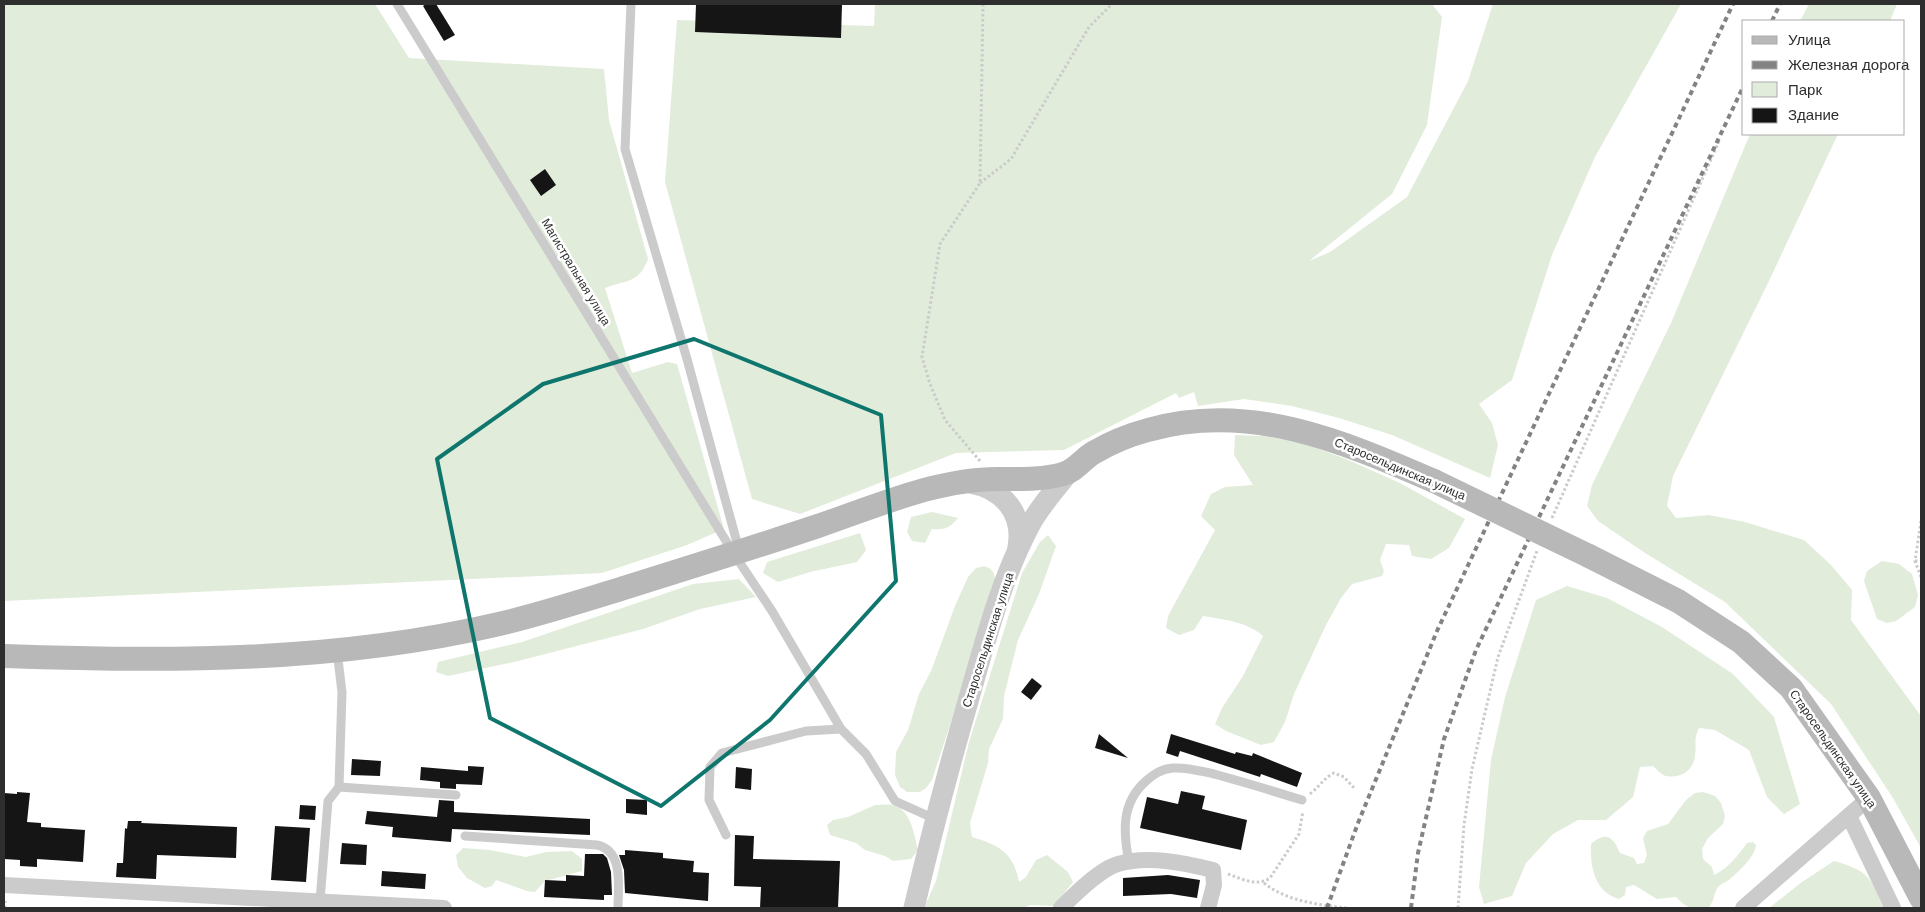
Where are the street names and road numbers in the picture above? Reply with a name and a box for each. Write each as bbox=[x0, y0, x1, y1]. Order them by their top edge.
street label: Магистральная улица bbox=[539, 216, 614, 328]
street label: Старосельдинская улица bbox=[1332, 435, 1468, 503]
street label: Старосельдинская улица bbox=[960, 571, 1017, 709]
street label: Старосельдинская улица bbox=[1787, 687, 1879, 811]

